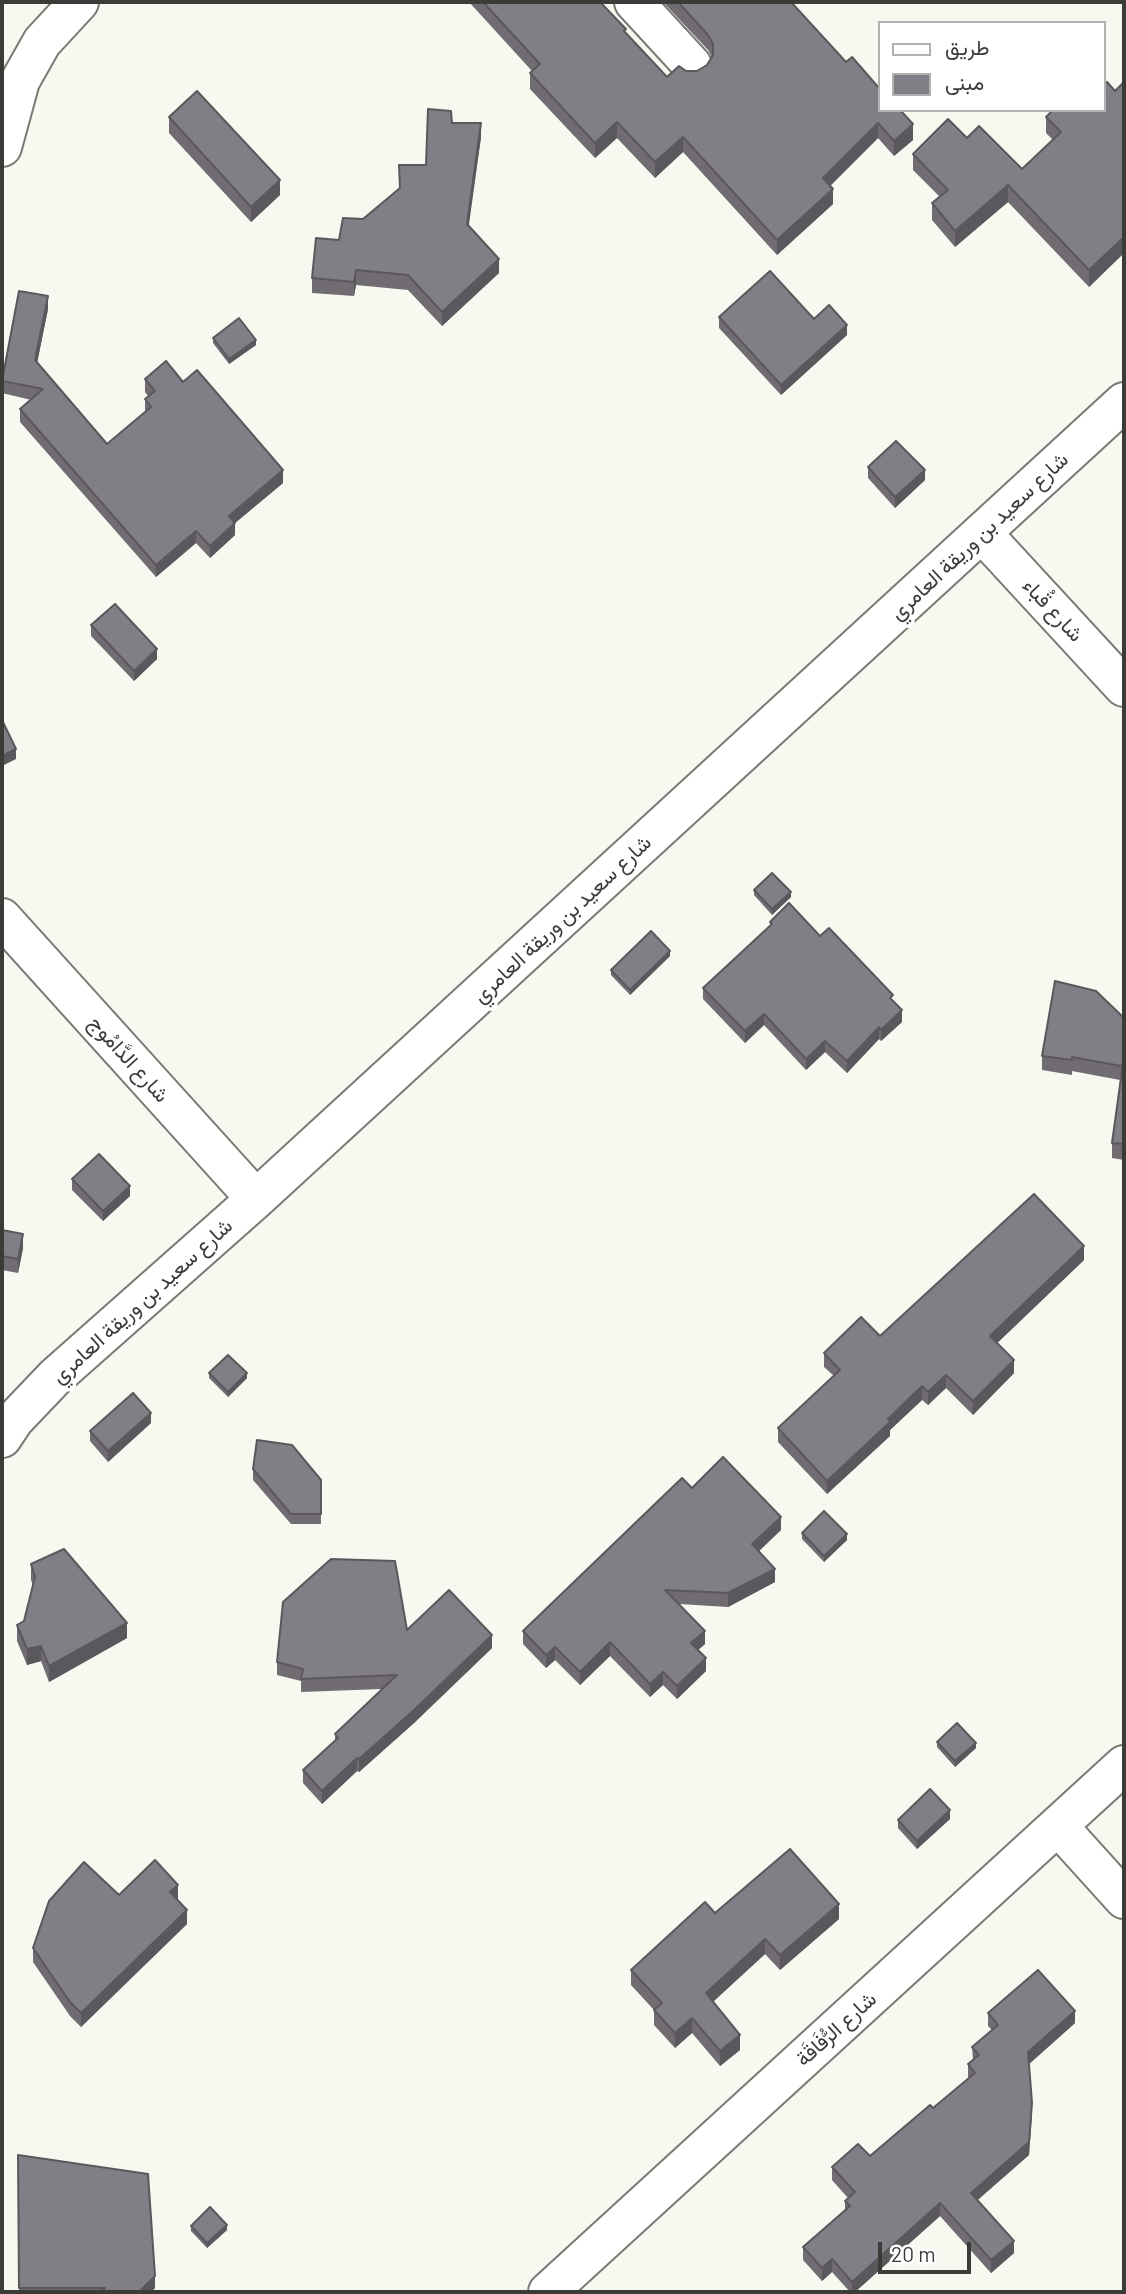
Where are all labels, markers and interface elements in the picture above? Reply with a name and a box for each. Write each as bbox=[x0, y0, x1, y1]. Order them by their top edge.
legend bbox=[878, 21, 1105, 112]
text: طريق bbox=[945, 34, 990, 59]
text: مبنى bbox=[945, 69, 984, 94]
street label: شارع سعيد بن وريقة العامري bbox=[885, 447, 1073, 625]
street label: شارع قُباء bbox=[1017, 573, 1089, 647]
street label: شارع سعيد بن وريقة العامري bbox=[468, 830, 656, 1008]
street label: شارع الدَّامُوج bbox=[84, 1010, 174, 1108]
street label: شارع سعيد بن وريقة العامري bbox=[46, 1213, 238, 1389]
street label: شارع الرُّفَاقَة bbox=[791, 1986, 881, 2072]
scale bar bbox=[881, 2228, 974, 2272]
text: 20 m bbox=[891, 2241, 936, 2266]

